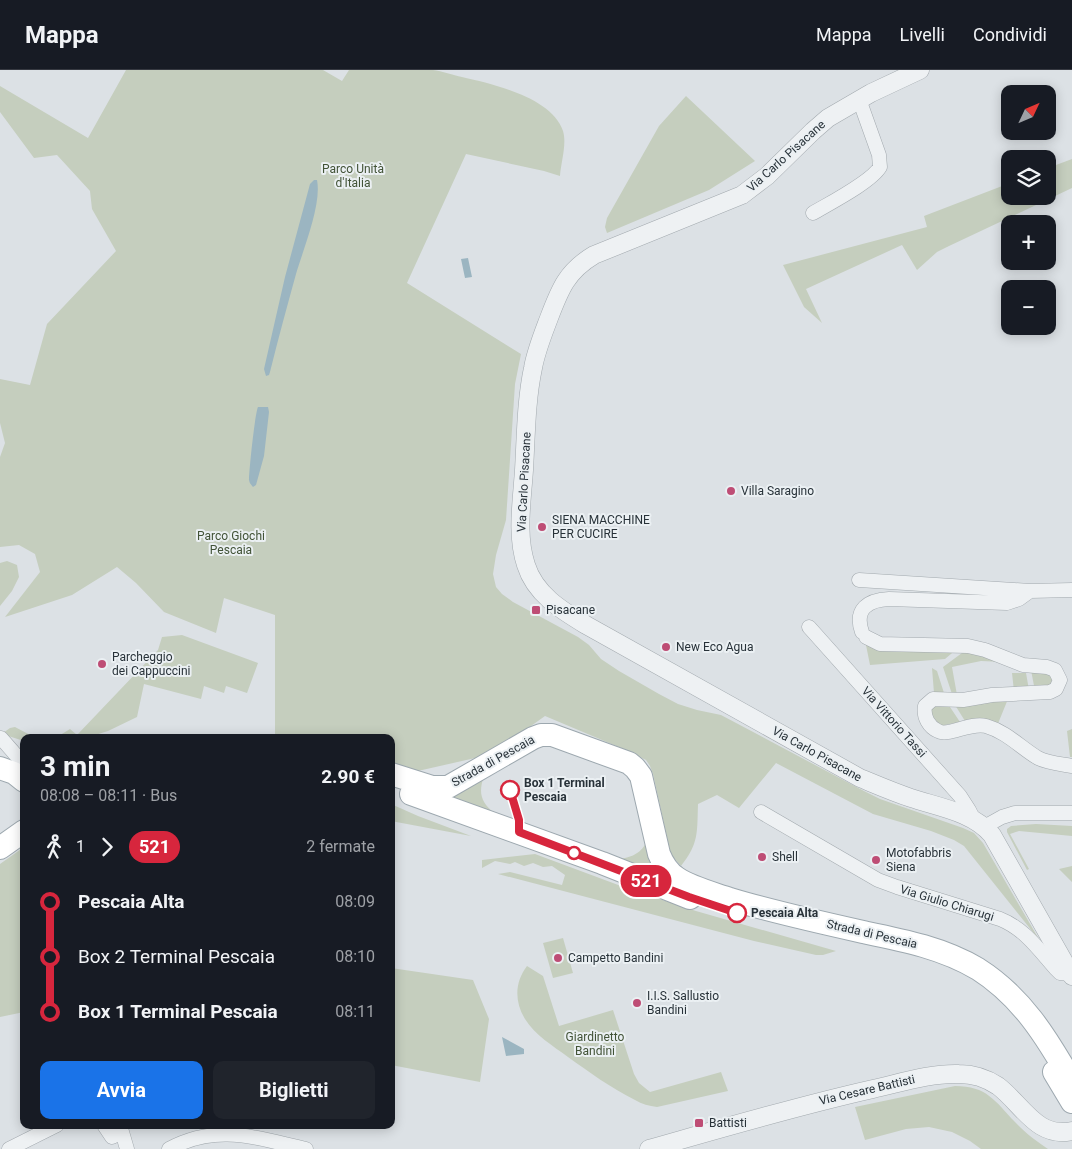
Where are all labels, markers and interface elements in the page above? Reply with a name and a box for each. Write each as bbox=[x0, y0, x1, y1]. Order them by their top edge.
text: Mappa bbox=[25, 21, 99, 49]
text: Mappa bbox=[816, 24, 872, 45]
text: Livelli bbox=[900, 24, 945, 45]
text: Condividi bbox=[973, 24, 1047, 45]
north arrow bbox=[1001, 85, 1056, 140]
map controls bbox=[1001, 85, 1056, 335]
street label: Via Carlo Pisacane bbox=[744, 117, 828, 195]
button: layers bbox=[1001, 150, 1056, 205]
park label: Parco Unità d'Italia bbox=[322, 162, 384, 190]
button: + bbox=[1001, 215, 1056, 270]
button: − bbox=[1001, 280, 1056, 335]
street label: Via Carlo Pisacane bbox=[514, 432, 534, 532]
place label: Villa Saragino bbox=[741, 484, 814, 498]
marker: Villa Saragino bbox=[725, 485, 737, 497]
place label: SIENA MACCHINE PER CUCIRE bbox=[552, 513, 650, 541]
marker: SIENA MACCHINE PER CUCIRE bbox=[536, 521, 548, 533]
park label: Parco Giochi Pescaia bbox=[197, 529, 265, 557]
place label: Pisacane bbox=[546, 603, 595, 617]
marker: Pisacane bbox=[530, 604, 542, 616]
place label: New Eco Agua bbox=[676, 640, 753, 654]
marker: New Eco Agua bbox=[660, 641, 672, 653]
place label: Parcheggio dei Cappuccini bbox=[112, 650, 191, 678]
marker: Parcheggio dei Cappuccini bbox=[96, 658, 108, 670]
street label: Via Vittorio Tassi bbox=[859, 684, 929, 760]
street label: Via Carlo Pisacane bbox=[770, 724, 864, 784]
street label: Strada di Pescaia bbox=[449, 732, 537, 790]
text: 3 min bbox=[40, 750, 110, 783]
text: 2.90 € bbox=[321, 765, 375, 788]
place label: Box 1 Terminal Pescaia bbox=[524, 776, 605, 804]
marker: Box 1 Terminal Pescaia bbox=[500, 780, 520, 800]
text: 08:08 – 08:11 · Bus bbox=[40, 786, 177, 805]
icon: walk bbox=[40, 833, 68, 861]
icon: forward bbox=[93, 833, 121, 861]
text: 521 bbox=[139, 836, 170, 857]
text: 1 bbox=[76, 837, 85, 856]
text: 2 fermate bbox=[306, 837, 375, 856]
unlabelled marker bbox=[567, 846, 581, 860]
place label: Motofabbris Siena bbox=[886, 846, 951, 874]
place label: Shell bbox=[772, 850, 798, 864]
marker: Shell bbox=[756, 851, 768, 863]
marker: Motofabbris Siena bbox=[870, 854, 882, 866]
line badge: 521 bbox=[617, 865, 675, 897]
text: 521 bbox=[631, 870, 661, 891]
street label: Via Giulio Chiarugi bbox=[898, 882, 996, 924]
text: Pescaia Alta bbox=[78, 890, 185, 913]
text: 08:09 bbox=[335, 892, 375, 911]
marker: Pescaia Alta bbox=[727, 903, 747, 923]
place label: Pescaia Alta bbox=[751, 906, 819, 920]
street label: Strada di Pescaia bbox=[825, 917, 919, 951]
text: Box 2 Terminal Pescaia bbox=[78, 945, 275, 968]
text: 08:10 bbox=[335, 947, 375, 966]
place label: Campetto Bandini bbox=[568, 951, 663, 965]
marker: Campetto Bandini bbox=[552, 952, 564, 964]
place label: I.I.S. Sallustio Bandini bbox=[647, 989, 719, 1017]
marker: I.I.S. Sallustio Bandini bbox=[631, 997, 643, 1009]
text: Box 1 Terminal Pescaia bbox=[78, 1000, 278, 1023]
text: 08:11 bbox=[335, 1002, 375, 1021]
park label: Giardinetto Bandini bbox=[566, 1030, 625, 1058]
button: Avvia bbox=[40, 1061, 203, 1119]
button: Biglietti bbox=[213, 1061, 375, 1119]
street label: Via Cesare Battisti bbox=[818, 1072, 916, 1108]
place label: Battisti bbox=[709, 1116, 747, 1130]
marker: Battisti bbox=[693, 1117, 705, 1129]

